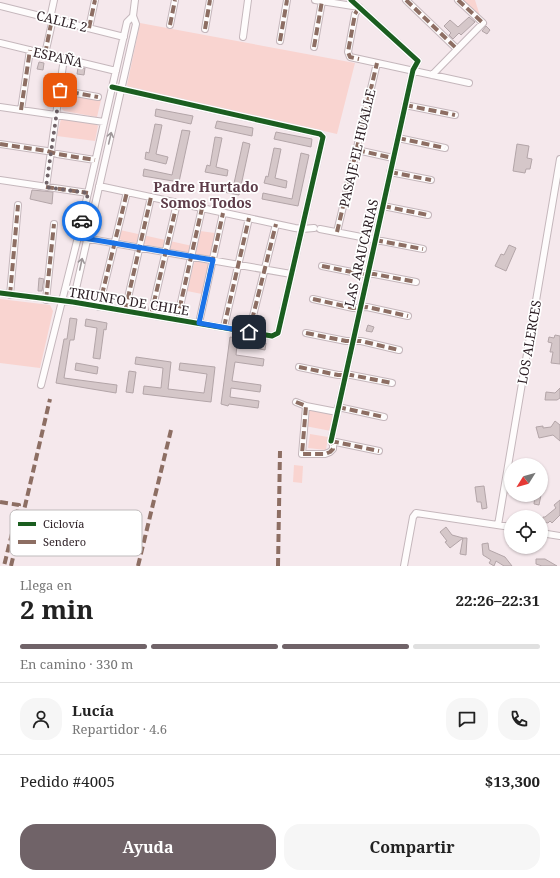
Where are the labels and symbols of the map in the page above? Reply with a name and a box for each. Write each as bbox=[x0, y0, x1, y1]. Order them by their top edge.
street label: CALLE 2 bbox=[35, 6, 89, 36]
street label: ESPAÑA bbox=[31, 43, 85, 72]
pin bbox=[43, 73, 77, 107]
street label: PASAJE EL HUALLE bbox=[335, 87, 379, 209]
one-way arrow bbox=[107, 131, 115, 144]
district label: Padre Hurtado Somos Todos bbox=[153, 177, 259, 212]
street label: LAS ARAUCARIAS bbox=[340, 197, 382, 309]
courier bbox=[62, 201, 102, 241]
one-way arrow bbox=[78, 258, 86, 271]
street label: TRIUNFO DE CHILE bbox=[68, 283, 190, 319]
street label: LOS ALERCES bbox=[513, 299, 545, 385]
pin bbox=[232, 315, 266, 349]
north arrow bbox=[504, 458, 548, 502]
legend bbox=[10, 510, 142, 556]
text: Ciclovía bbox=[43, 516, 85, 531]
text: Sendero bbox=[43, 534, 86, 549]

